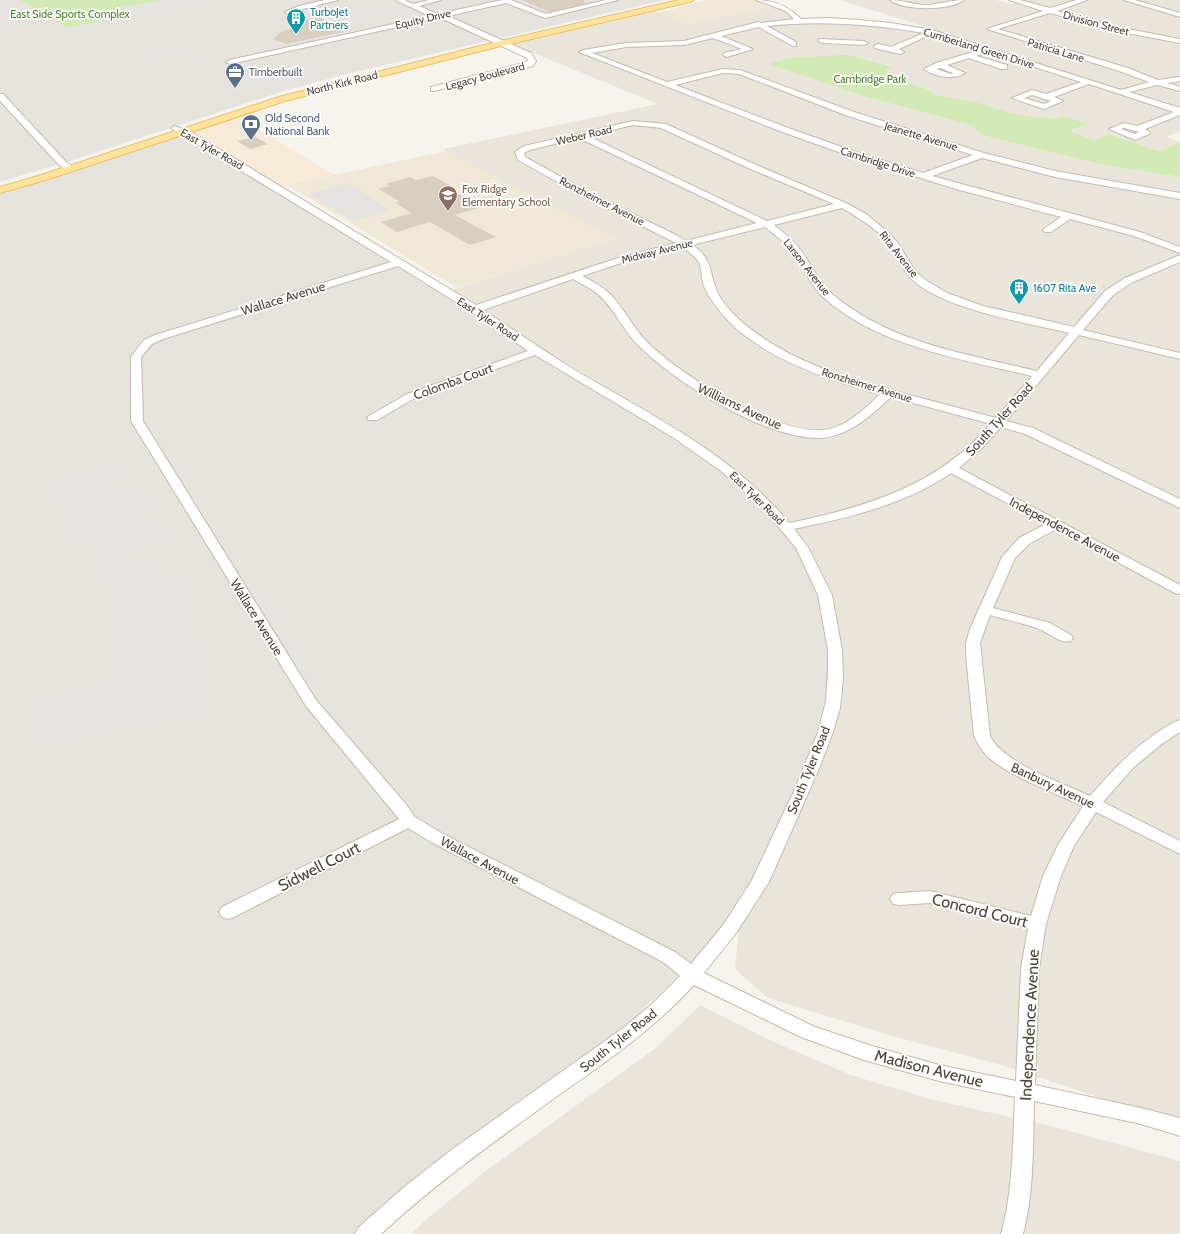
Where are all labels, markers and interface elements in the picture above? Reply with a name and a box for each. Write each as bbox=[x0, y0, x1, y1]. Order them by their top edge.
place label: TurboJet Partners bbox=[310, 5, 349, 32]
street label: Equity Drive bbox=[394, 6, 452, 32]
park label: East Side Sports Complex bbox=[10, 7, 131, 21]
building icon: TurboJet Partners bbox=[285, 7, 307, 35]
street label: Division Street bbox=[1061, 7, 1131, 39]
street label: Cumberland Green Drive bbox=[922, 24, 1036, 72]
street label: Patricia Lane bbox=[1026, 35, 1086, 65]
street label: Legacy Boulevard bbox=[444, 59, 526, 93]
office icon: Timberbuilt bbox=[224, 61, 246, 89]
place label: Timberbuilt bbox=[249, 65, 303, 79]
street label: North Kirk Road bbox=[305, 67, 379, 99]
park label: Cambridge Park bbox=[833, 72, 907, 86]
place label: Old Second National Bank bbox=[265, 111, 329, 138]
bank icon: Old Second National Bank bbox=[240, 113, 262, 141]
street label: Jeanette Avenue bbox=[882, 118, 960, 154]
street label: Weber Road bbox=[555, 122, 613, 148]
street label: East Tyler Road bbox=[178, 125, 246, 173]
street label: Cambridge Drive bbox=[839, 143, 918, 181]
street label: Ronzheimer Avenue bbox=[557, 173, 647, 229]
place label: Fox Ridge Elementary School bbox=[462, 182, 551, 209]
school or university icon: Fox Ridge Elementary School bbox=[437, 184, 459, 212]
street label: Rita Avenue bbox=[876, 228, 922, 280]
street label: Midway Avenue bbox=[620, 235, 695, 267]
street label: Larson Avenue bbox=[780, 236, 834, 299]
building icon: 1607 Rita Ave bbox=[1008, 277, 1030, 305]
street label: Wallace Avenue bbox=[239, 278, 327, 318]
place label: 1607 Rita Ave bbox=[1033, 281, 1096, 295]
street label: East Tyler Road bbox=[455, 294, 521, 344]
street label: Colomba Court bbox=[411, 359, 495, 403]
street label: Ronzheimer Avenue bbox=[820, 365, 914, 406]
street label: South Tyler Road bbox=[962, 379, 1036, 459]
street label: Williams Avenue bbox=[695, 380, 785, 433]
street label: East Tyler Road bbox=[727, 468, 787, 528]
street label: Independence Avenue bbox=[1007, 493, 1123, 565]
street label: Wallace Avenue bbox=[227, 576, 287, 658]
street label: South Tyler Road bbox=[783, 724, 833, 816]
street label: Banbury Avenue bbox=[1009, 759, 1098, 811]
street label: Wallace Avenue bbox=[438, 833, 522, 888]
street label: Sidwell Court bbox=[275, 837, 364, 895]
street label: Concord Court bbox=[930, 889, 1030, 932]
street label: Independence Avenue bbox=[1016, 949, 1043, 1101]
street label: South Tyler Road bbox=[576, 1005, 660, 1075]
street label: Madison Avenue bbox=[872, 1046, 985, 1091]

